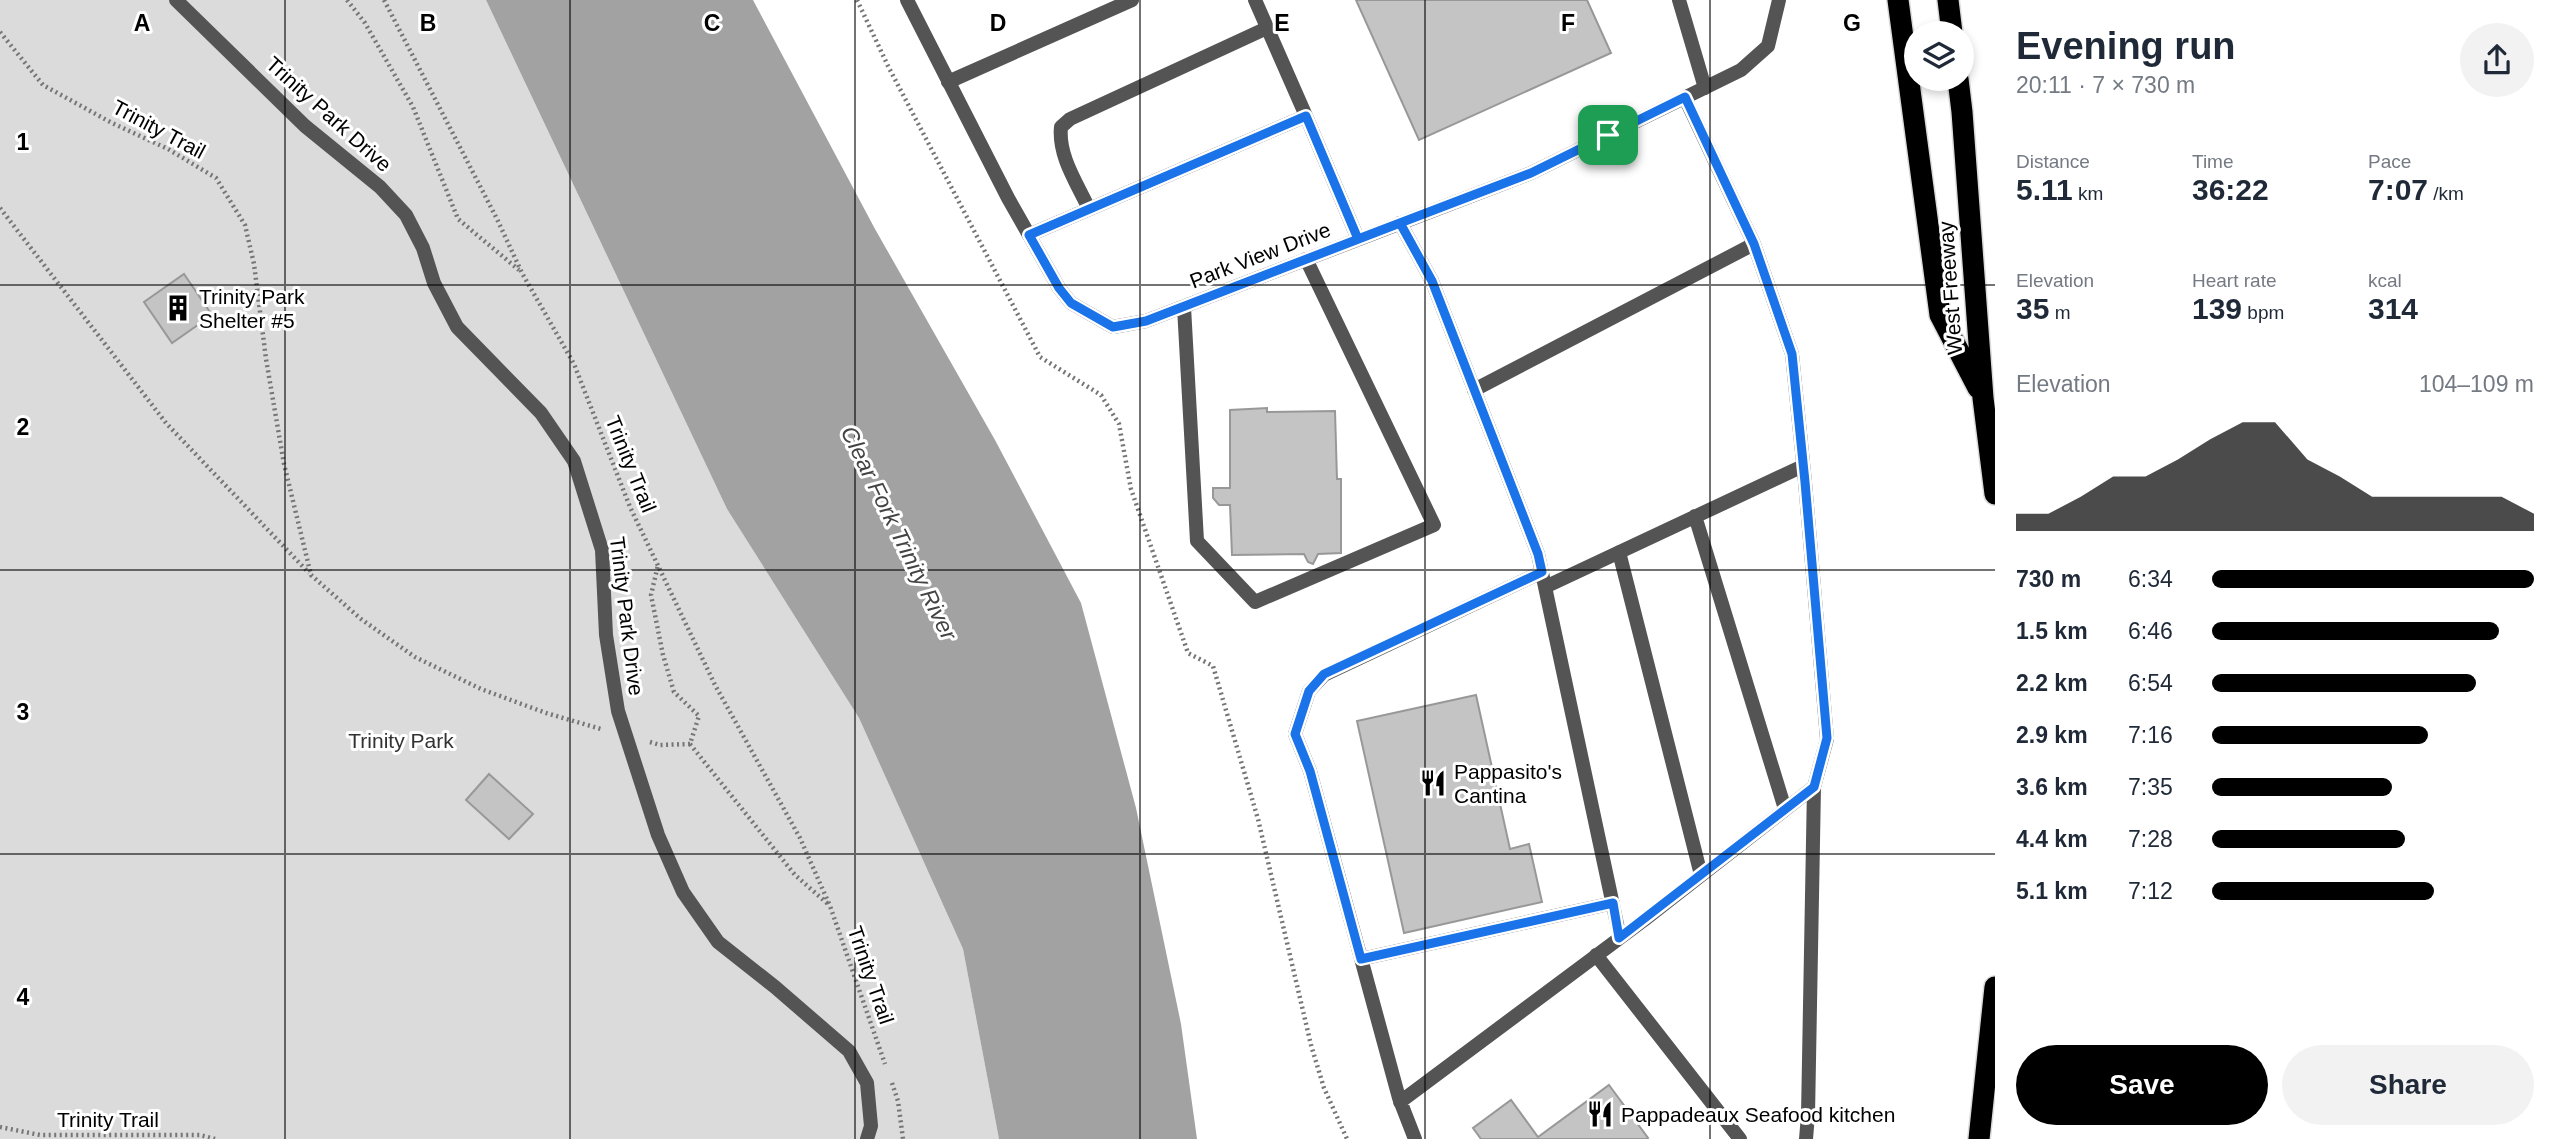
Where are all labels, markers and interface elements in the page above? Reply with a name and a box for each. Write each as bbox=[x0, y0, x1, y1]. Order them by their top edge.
text: A bbox=[134, 10, 150, 36]
text: B bbox=[420, 10, 436, 36]
text: C bbox=[704, 10, 720, 36]
text: D bbox=[990, 10, 1006, 36]
text: E bbox=[1274, 10, 1290, 36]
text: F bbox=[1561, 10, 1575, 36]
text: G bbox=[1843, 10, 1861, 36]
map controls bbox=[1904, 21, 1974, 91]
button: layers bbox=[1904, 21, 1974, 91]
button: share bbox=[2460, 23, 2534, 97]
text: Evening run bbox=[2016, 25, 2236, 67]
street label: Trinity Park Drive bbox=[262, 52, 396, 176]
text: 20:11 · 7 × 730 m bbox=[2016, 72, 2195, 98]
street label: Trinity Trail bbox=[109, 95, 209, 163]
pin bbox=[1578, 105, 1638, 165]
icon: arrive bbox=[1589, 116, 1627, 154]
text: 1 bbox=[17, 129, 30, 155]
text: Distance bbox=[2016, 151, 2090, 172]
text: Time bbox=[2192, 151, 2234, 172]
text: Pace bbox=[2368, 151, 2411, 172]
text: 5.11 bbox=[2016, 173, 2073, 206]
text: 36:22 bbox=[2192, 173, 2269, 206]
text: 7:07 bbox=[2368, 173, 2428, 206]
text: km bbox=[2073, 183, 2103, 204]
text: /km bbox=[2428, 183, 2464, 204]
street label: Park View Drive bbox=[1186, 218, 1334, 292]
street label: West Freeway bbox=[1934, 220, 1966, 356]
text: Elevation bbox=[2016, 270, 2094, 291]
text: Heart rate bbox=[2192, 270, 2276, 291]
text: kcal bbox=[2368, 270, 2402, 291]
place label: Trinity Park Shelter #5 bbox=[199, 285, 305, 332]
text: 35 bbox=[2016, 292, 2049, 325]
text: 139 bbox=[2192, 292, 2242, 325]
text: 314 bbox=[2368, 292, 2418, 325]
building icon: Trinity Park Shelter #5 bbox=[163, 293, 193, 323]
text: m bbox=[2049, 302, 2070, 323]
text: bpm bbox=[2242, 302, 2284, 323]
text: Elevation bbox=[2016, 371, 2111, 397]
text: 104–109 m bbox=[2419, 371, 2534, 397]
street label: Trinity Trail bbox=[601, 412, 661, 516]
text: 2 bbox=[17, 414, 29, 440]
water label: Clear Fork Trinity River bbox=[836, 422, 963, 645]
street label: Trinity Park Drive bbox=[606, 535, 648, 697]
text: 730 m bbox=[2016, 566, 2081, 592]
text: 6:34 bbox=[2128, 566, 2173, 592]
text: 1.5 km bbox=[2016, 618, 2088, 644]
text: 6:46 bbox=[2128, 618, 2173, 644]
text: 2.2 km bbox=[2016, 670, 2088, 696]
text: 6:54 bbox=[2128, 670, 2173, 696]
text: 3 bbox=[17, 699, 29, 725]
text: 2.9 km bbox=[2016, 722, 2088, 748]
text: 7:16 bbox=[2128, 722, 2173, 748]
park label: Trinity Park bbox=[348, 729, 454, 752]
place label: Pappasito's Cantina bbox=[1454, 760, 1562, 807]
restaurant icon: Pappasito's Cantina bbox=[1418, 768, 1448, 798]
text: 3.6 km bbox=[2016, 774, 2088, 800]
text: 7:35 bbox=[2128, 774, 2173, 800]
text: 4.4 km bbox=[2016, 826, 2088, 852]
text: 7:28 bbox=[2128, 826, 2173, 852]
text: 5.1 km bbox=[2016, 878, 2088, 904]
text: 7:12 bbox=[2128, 878, 2173, 904]
street label: Trinity Trail bbox=[844, 923, 898, 1027]
text: 4 bbox=[17, 984, 30, 1010]
button: Save bbox=[2016, 1045, 2268, 1125]
button: Share bbox=[2282, 1045, 2534, 1125]
restaurant icon: Pappadeaux Seafood kitchen bbox=[1585, 1099, 1615, 1129]
place label: Pappadeaux Seafood kitchen bbox=[1621, 1103, 1895, 1126]
street label: Trinity Trail bbox=[57, 1108, 159, 1131]

